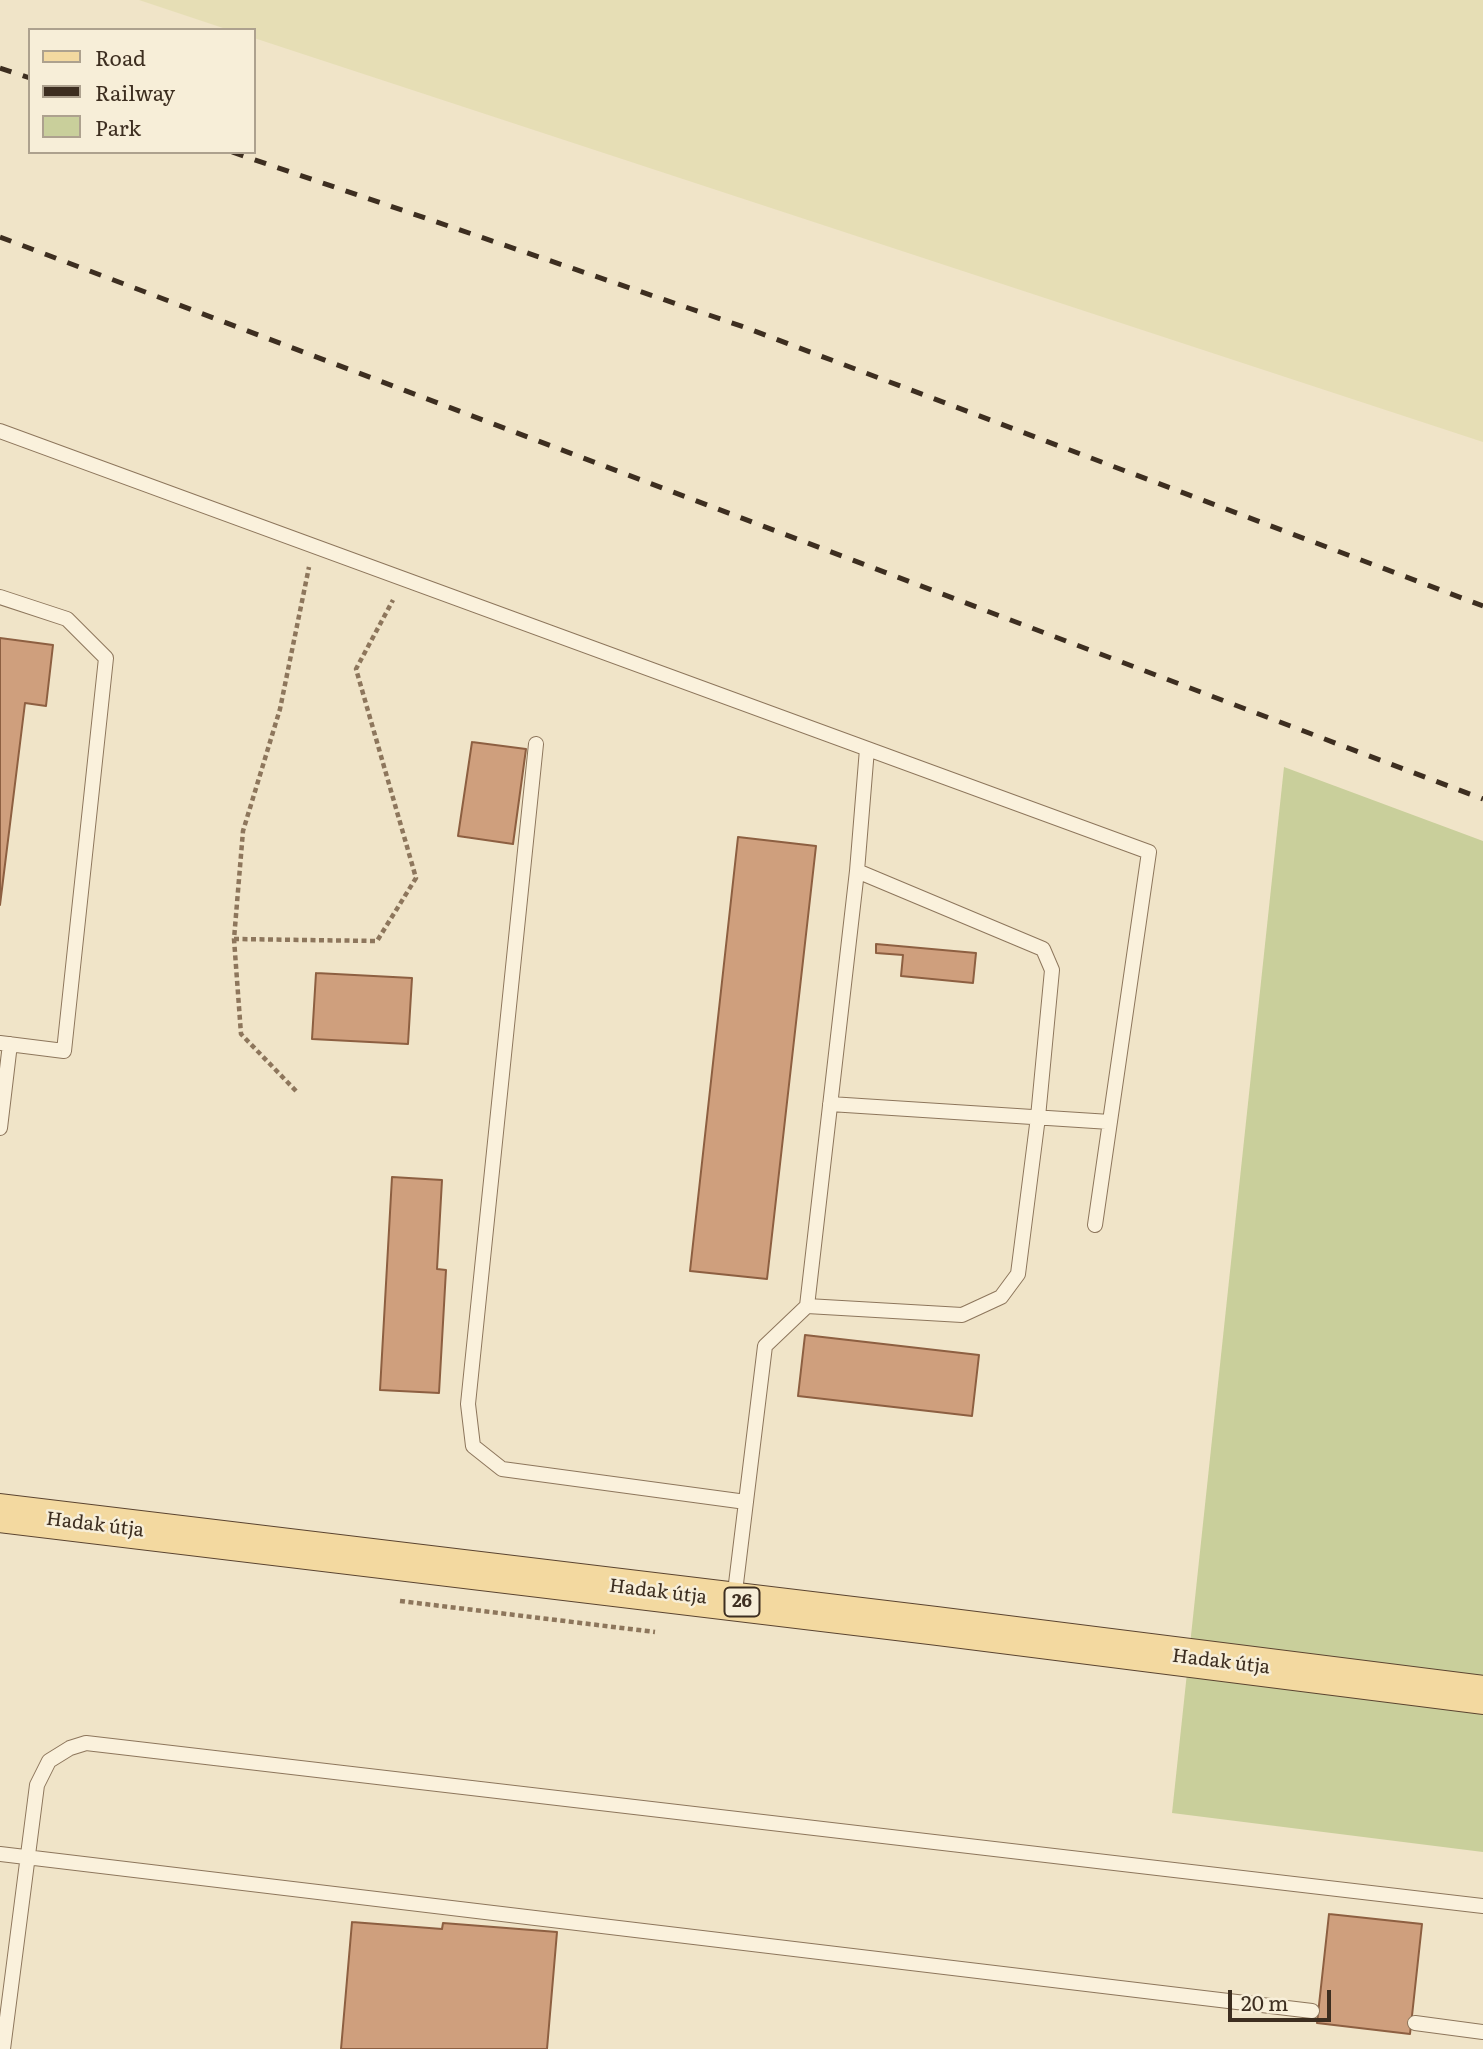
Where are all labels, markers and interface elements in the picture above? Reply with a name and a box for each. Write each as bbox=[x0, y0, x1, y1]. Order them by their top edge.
legend bbox=[28, 28, 256, 154]
text: Road bbox=[95, 41, 146, 72]
text: Railway bbox=[95, 76, 175, 107]
text: Park bbox=[95, 111, 141, 142]
street label: Hadak útja bbox=[45, 1508, 145, 1542]
street label: Hadak útja bbox=[608, 1575, 708, 1609]
road number: 26 bbox=[724, 1588, 760, 1616]
street label: Hadak útja bbox=[1171, 1645, 1271, 1679]
scale bar bbox=[1231, 1976, 1334, 2020]
text: 20 m bbox=[1241, 1986, 1288, 2017]

